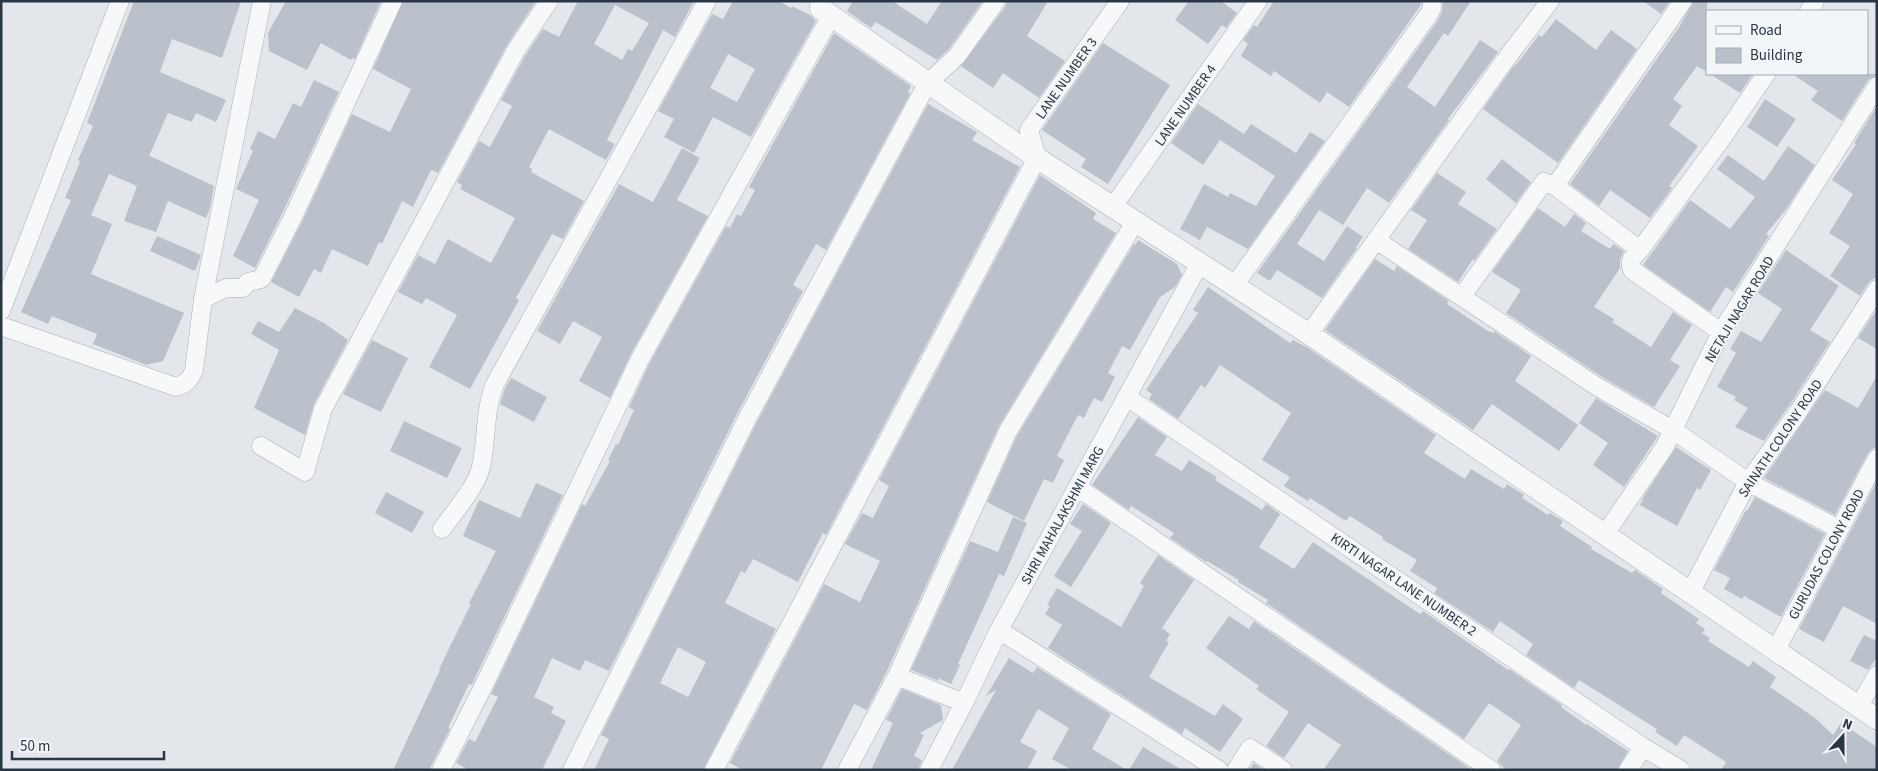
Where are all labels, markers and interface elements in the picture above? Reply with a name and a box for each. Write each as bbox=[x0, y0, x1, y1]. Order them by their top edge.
legend bbox=[1706, 10, 1868, 75]
text: Road bbox=[1750, 20, 1782, 41]
street label: LANE NUMBER 3 bbox=[1031, 34, 1102, 123]
text: Building bbox=[1750, 45, 1803, 66]
street label: LANE NUMBER 4 bbox=[1150, 61, 1221, 150]
street label: NETAJI NAGAR ROAD bbox=[1700, 253, 1780, 367]
street label: SAINATH COLONY ROAD bbox=[1734, 376, 1828, 502]
street label: SHRI MAHALAKSHMI MARG bbox=[1016, 443, 1109, 588]
street label: GURUDAS COLONY ROAD bbox=[1784, 486, 1870, 623]
street label: KIRTI NAGAR LANE NUMBER 2 bbox=[1326, 528, 1480, 641]
north arrow bbox=[1818, 711, 1868, 761]
text: N bbox=[1839, 714, 1855, 736]
scale bar bbox=[12, 728, 165, 760]
text: 50 m bbox=[20, 736, 50, 757]

